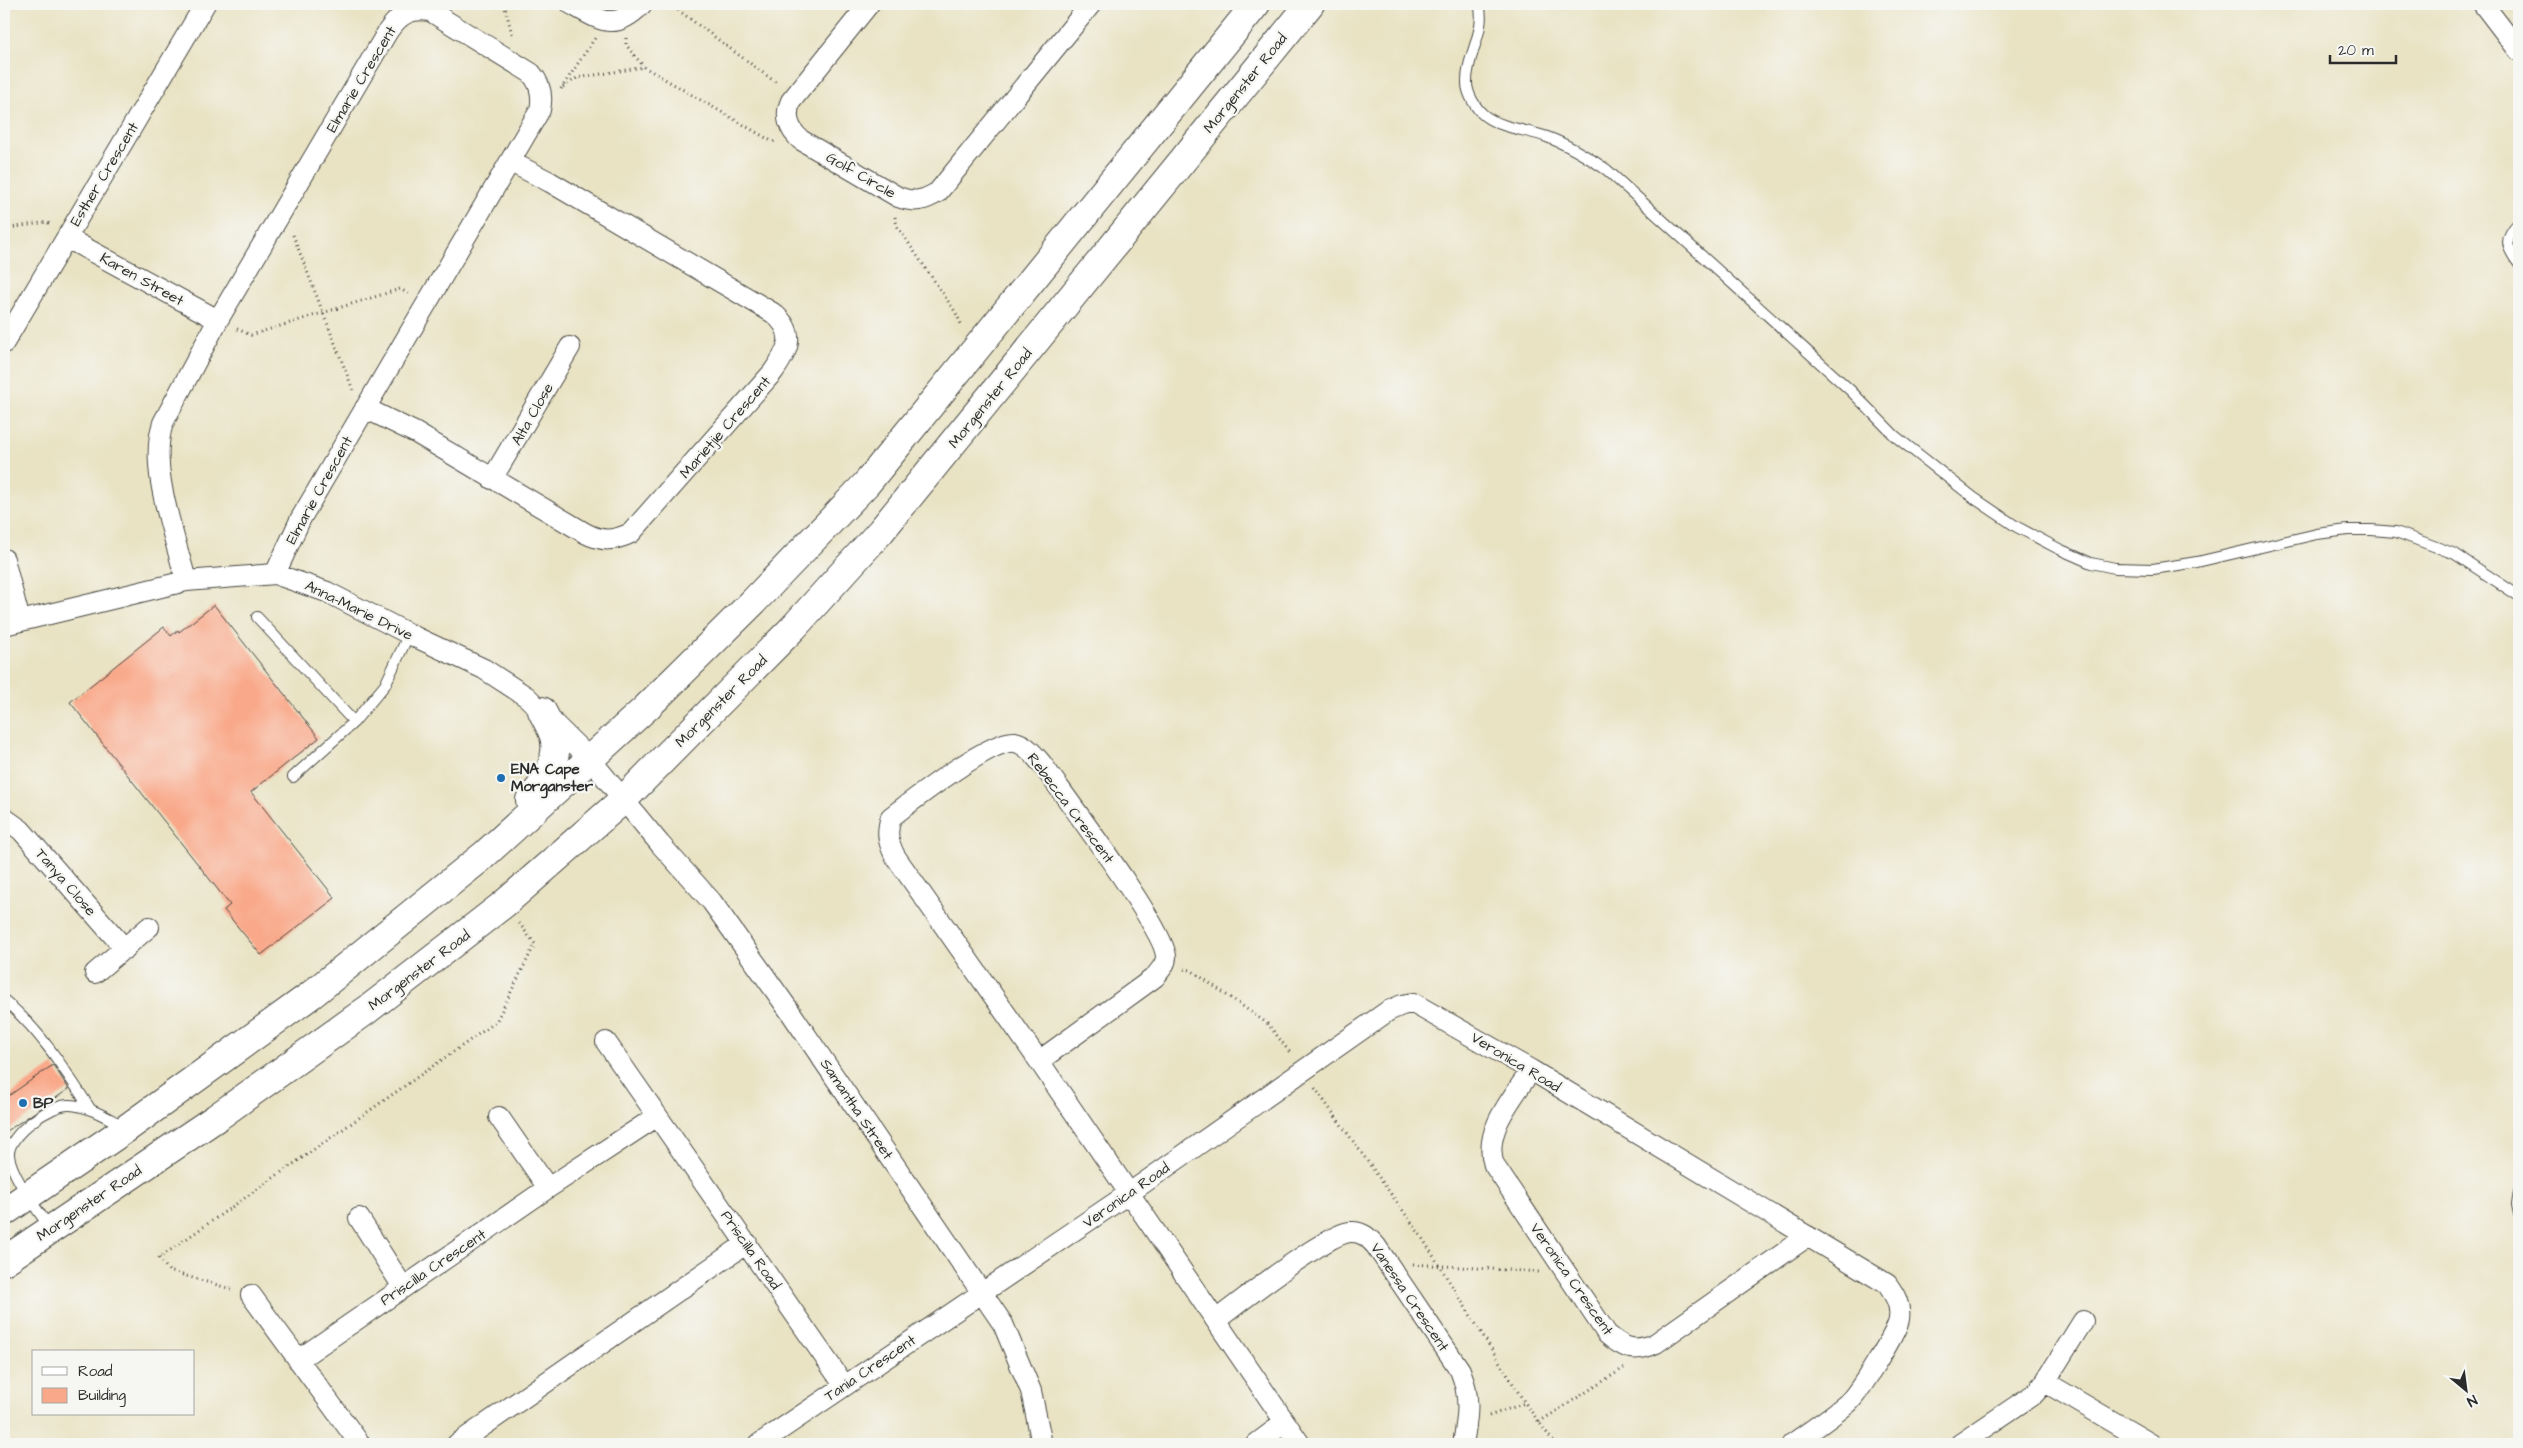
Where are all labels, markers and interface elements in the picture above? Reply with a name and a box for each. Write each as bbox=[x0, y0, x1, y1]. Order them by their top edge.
street label: Elmarie Crescent bbox=[321, 22, 402, 136]
street label: Morgenster Road bbox=[1199, 29, 1293, 138]
scale bar bbox=[2330, 32, 2397, 64]
text: 20 m bbox=[2338, 40, 2374, 61]
street label: Esther Crescent bbox=[65, 118, 144, 230]
street label: Golf Circle bbox=[822, 147, 899, 204]
street label: Karen Street bbox=[96, 248, 187, 311]
street label: Morgenster Road bbox=[944, 344, 1038, 453]
street label: Marietjie Crescent bbox=[675, 372, 776, 483]
street label: Alta Close bbox=[506, 379, 559, 449]
street label: Elmarie Crescent bbox=[281, 432, 358, 548]
street label: Anna-Marie Drive bbox=[301, 575, 416, 646]
street label: Morgenster Road bbox=[670, 650, 773, 753]
street label: Rebecca Crescent bbox=[1022, 749, 1119, 868]
place label: ENA Cape Morganster bbox=[511, 759, 594, 799]
marker: ENA Cape Morganster bbox=[495, 772, 507, 784]
street label: Tanya Close bbox=[30, 844, 101, 921]
street label: Morgenster Road bbox=[364, 925, 476, 1017]
street label: Veronica Road bbox=[1467, 1027, 1565, 1098]
street label: Samantha Street bbox=[815, 1055, 898, 1164]
place label: BP bbox=[33, 1093, 54, 1114]
marker: BP bbox=[17, 1097, 29, 1109]
street label: Veronica Road bbox=[1079, 1157, 1174, 1233]
street label: Morgenster Road bbox=[32, 1160, 147, 1247]
street label: Priscilla Road bbox=[716, 1206, 786, 1294]
street label: Veronica Crescent bbox=[1525, 1219, 1618, 1340]
street label: Priscilla Crescent bbox=[376, 1224, 490, 1311]
street label: Vanessa Crescent bbox=[1365, 1239, 1454, 1356]
street label: Tania Crescent bbox=[820, 1330, 920, 1407]
legend bbox=[32, 1350, 195, 1416]
text: Road bbox=[78, 1361, 113, 1382]
north arrow bbox=[2440, 1366, 2490, 1416]
text: Building bbox=[78, 1385, 126, 1407]
text: N bbox=[2463, 1390, 2481, 1411]

